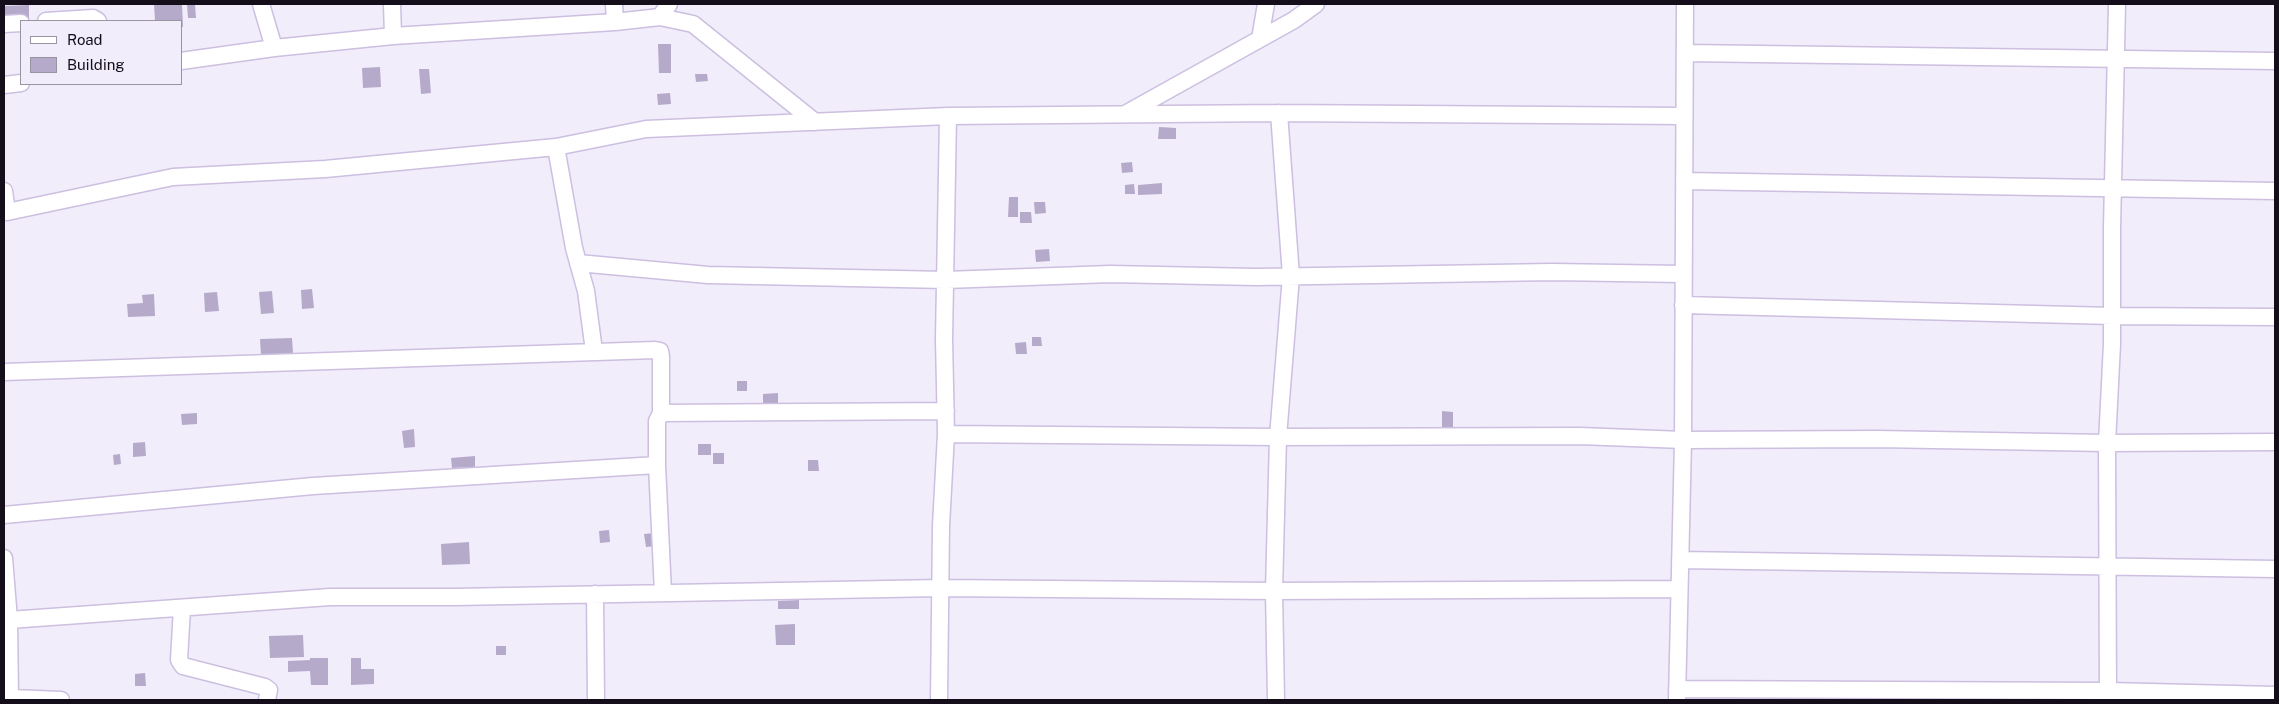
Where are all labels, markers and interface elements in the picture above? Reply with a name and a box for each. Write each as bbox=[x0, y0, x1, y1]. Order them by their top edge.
legend bbox=[20, 20, 182, 85]
text: Road bbox=[67, 31, 103, 48]
text: Building bbox=[67, 56, 125, 73]

